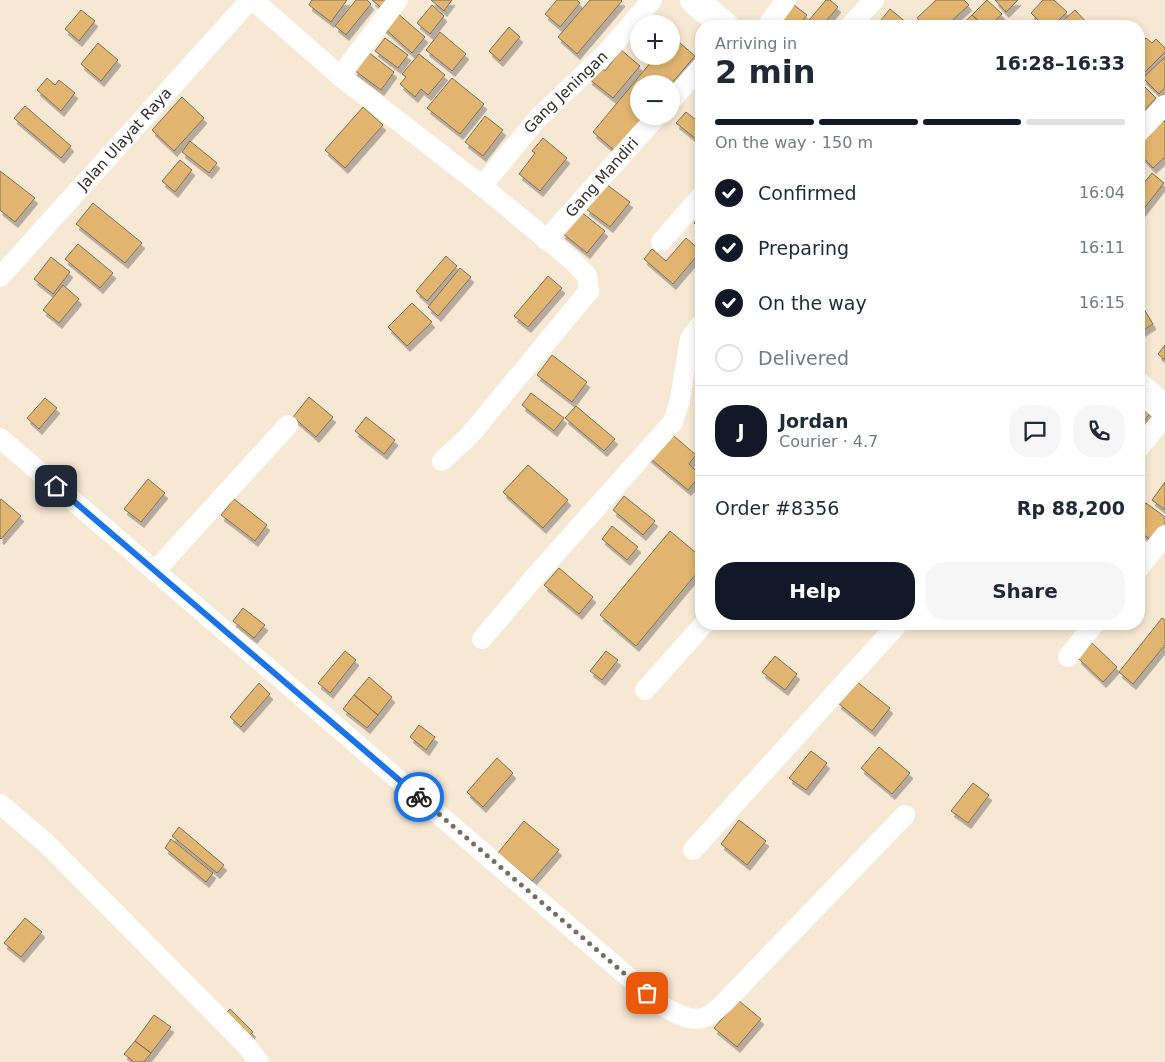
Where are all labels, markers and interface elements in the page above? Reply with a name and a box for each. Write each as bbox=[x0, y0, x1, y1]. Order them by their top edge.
map controls bbox=[630, 15, 680, 125]
button: + bbox=[630, 15, 680, 65]
text: Arriving in bbox=[715, 34, 797, 53]
street label: Gang Jeningan bbox=[520, 47, 611, 137]
text: 16:28–16:33 bbox=[995, 52, 1125, 74]
text: 2 min bbox=[715, 53, 816, 91]
button: − bbox=[630, 75, 680, 125]
street label: Jalan Ulayat Raya bbox=[73, 84, 175, 195]
text: On the way · 150 m bbox=[715, 133, 873, 152]
street label: Gang Mandiri bbox=[562, 134, 642, 221]
icon: check bbox=[715, 179, 743, 207]
text: Confirmed bbox=[758, 182, 857, 204]
text: 16:04 bbox=[1079, 183, 1125, 202]
icon: check bbox=[715, 234, 743, 262]
text: Preparing bbox=[758, 237, 849, 259]
text: 16:11 bbox=[1079, 238, 1125, 257]
icon: check bbox=[715, 289, 743, 317]
text: On the way bbox=[758, 292, 867, 314]
text: 16:15 bbox=[1079, 293, 1125, 312]
text: Delivered bbox=[758, 347, 849, 369]
button: chat bbox=[1009, 405, 1061, 457]
button: phone bbox=[1073, 405, 1125, 457]
text: Jordan bbox=[779, 410, 848, 432]
text: J bbox=[737, 420, 745, 442]
text: Courier · 4.7 bbox=[779, 432, 878, 451]
pin bbox=[35, 465, 77, 507]
icon: home bbox=[42, 472, 70, 500]
text: Order #8356 bbox=[715, 497, 839, 519]
text: Rp 88,200 bbox=[1017, 497, 1125, 519]
button: Help bbox=[715, 562, 915, 620]
button: Share bbox=[925, 562, 1125, 620]
courier bbox=[394, 772, 444, 822]
icon: bike bbox=[405, 783, 433, 811]
pin bbox=[626, 972, 668, 1014]
icon: bag bbox=[633, 979, 661, 1007]

